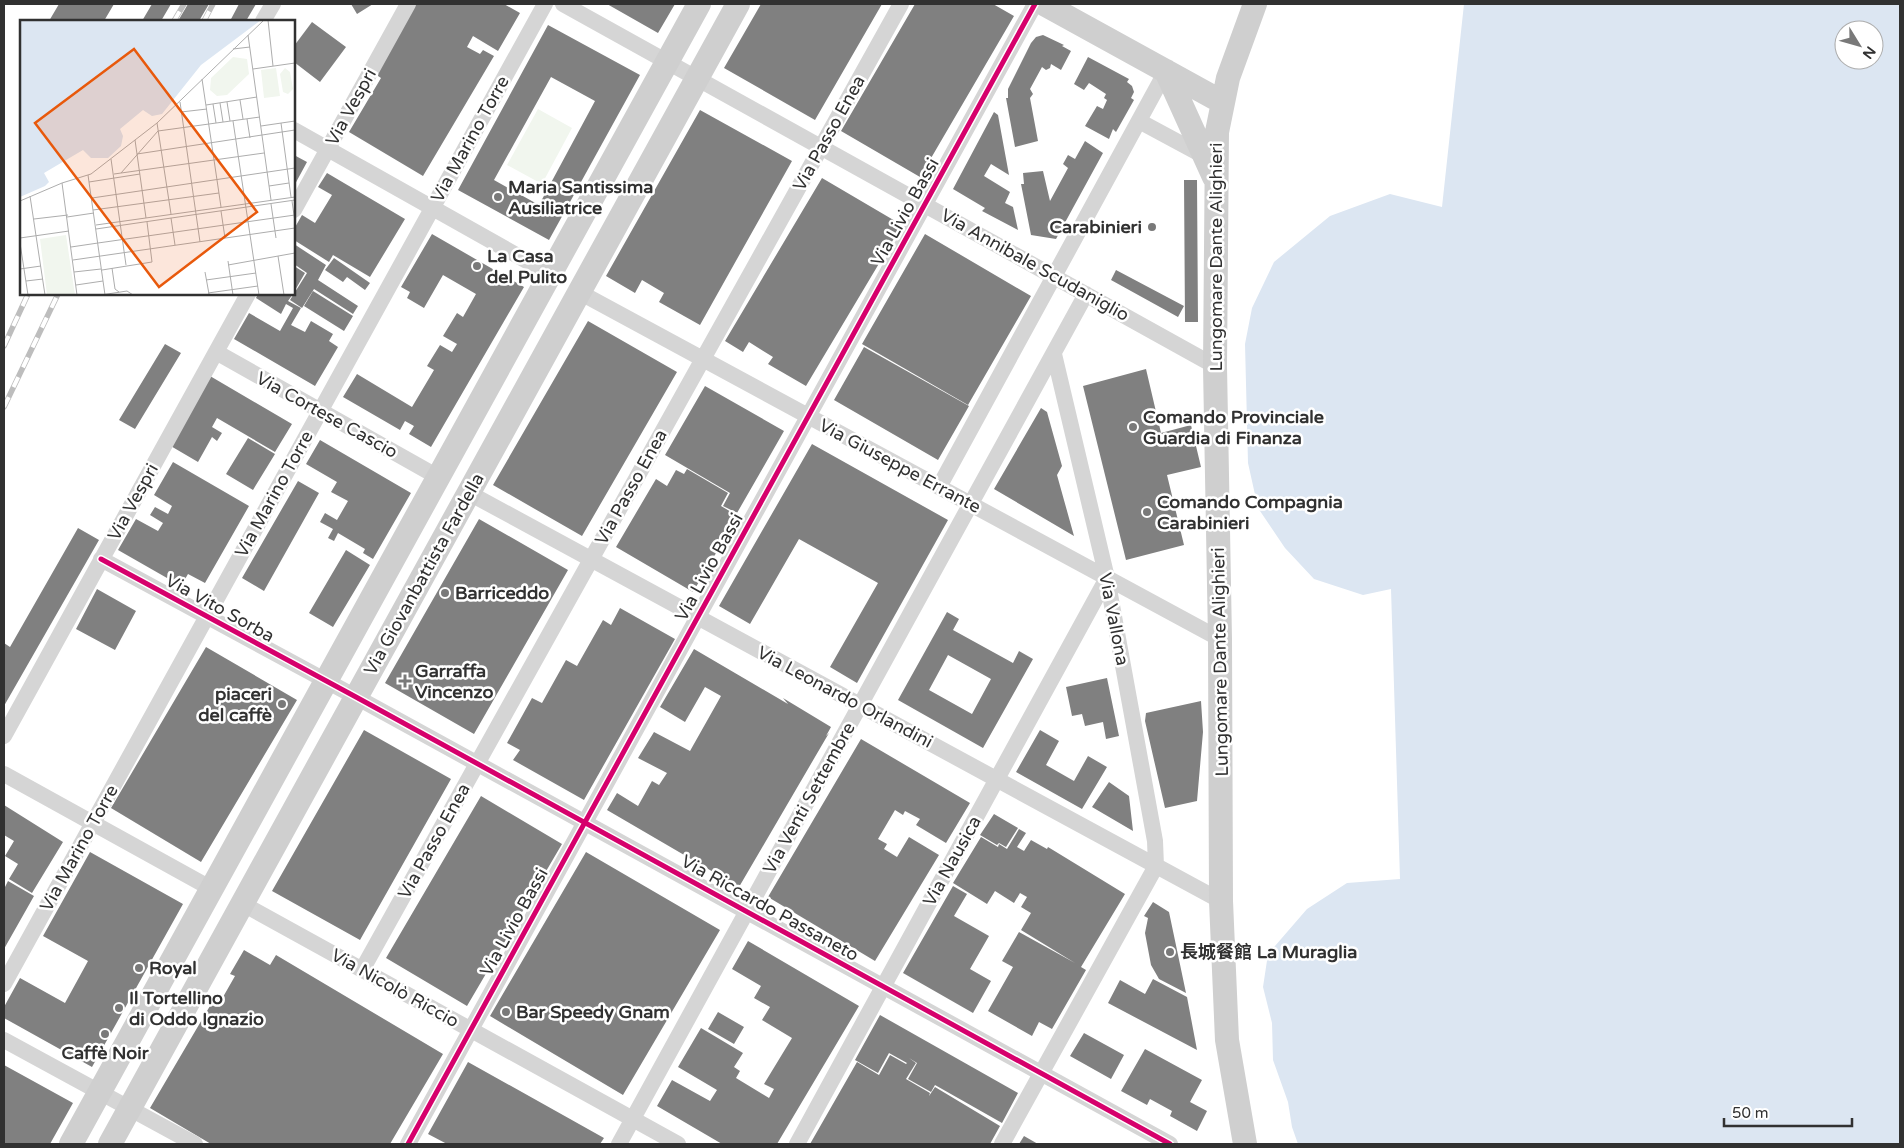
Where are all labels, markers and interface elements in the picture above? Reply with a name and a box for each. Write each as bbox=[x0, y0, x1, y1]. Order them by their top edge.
inset map bbox=[20, 20, 295, 295]
north arrow bbox=[1834, 20, 1884, 70]
text: N bbox=[1859, 43, 1879, 62]
street label: Via Vespri bbox=[321, 65, 381, 149]
street label: Via Passo Enea bbox=[788, 71, 870, 195]
street label: Via Marino Torre bbox=[426, 72, 514, 206]
street label: Lungomare Dante Alighieri bbox=[1205, 142, 1227, 372]
street label: Via Livio Bassi bbox=[866, 154, 944, 270]
place label: Maria Santissima Ausiliatrice bbox=[508, 176, 653, 219]
marker: Maria Santissima Ausiliatrice bbox=[492, 191, 504, 203]
street label: Via Annibale Scudaniglio bbox=[937, 204, 1133, 326]
place label: Carabinieri bbox=[1050, 216, 1142, 238]
marker: Carabinieri bbox=[1146, 221, 1158, 233]
place label: La Casa del Pulito bbox=[487, 245, 567, 288]
marker: La Casa del Pulito bbox=[471, 260, 483, 272]
street label: Via Cortese Cascio bbox=[252, 367, 402, 463]
place label: Comando Provinciale Guardia di Finanza bbox=[1143, 406, 1324, 449]
street label: Via Giuseppe Errante bbox=[815, 414, 985, 518]
marker: Comando Provinciale Guardia di Finanza bbox=[1127, 421, 1139, 433]
street label: Via Passo Enea bbox=[590, 425, 672, 549]
street label: Via Marino Torre bbox=[230, 427, 318, 561]
street label: Via Vespri bbox=[103, 460, 163, 544]
street label: Via Giovanbattista Fardella bbox=[359, 469, 489, 679]
place label: Comando Compagnia Carabinieri bbox=[1157, 491, 1343, 534]
marker: Comando Compagnia Carabinieri bbox=[1141, 506, 1153, 518]
street label: Via Livio Bassi bbox=[670, 509, 748, 625]
street label: Lungomare Dante Alighieri bbox=[1207, 547, 1233, 777]
street label: Via Vito Sorba bbox=[162, 569, 278, 647]
street label: Via Vallona bbox=[1094, 571, 1134, 667]
place label: Barriceddo bbox=[455, 582, 549, 604]
marker: Barriceddo bbox=[439, 587, 451, 599]
street label: Via Leonardo Orlandini bbox=[753, 641, 937, 753]
place label: Garraffa Vincenzo bbox=[415, 660, 493, 703]
marker: Garraffa Vincenzo bbox=[399, 675, 411, 687]
place label: piaceri del caffè bbox=[198, 683, 272, 726]
marker: piaceri del caffè bbox=[276, 698, 288, 710]
street label: Via Venti Settembre bbox=[758, 718, 860, 878]
street label: Via Passo Enea bbox=[393, 779, 475, 903]
street label: Via Marino Torre bbox=[35, 781, 123, 915]
street label: Via Nausica bbox=[918, 812, 986, 910]
street label: Via Riccardo Passaneto bbox=[677, 850, 863, 966]
street label: Via Livio Bassi bbox=[475, 864, 553, 980]
place label: 長城餐館 La Muraglia bbox=[1180, 941, 1357, 963]
street label: Via Nicolò Riccio bbox=[327, 944, 463, 1032]
marker: 長城餐館 La Muraglia bbox=[1164, 946, 1176, 958]
place label: Royal bbox=[149, 957, 197, 979]
marker: Royal bbox=[133, 962, 145, 974]
place label: Il Tortellino di Oddo Ignazio bbox=[129, 987, 264, 1030]
place label: Bar Speedy Gnam bbox=[516, 1001, 670, 1023]
marker: Il Tortellino di Oddo Ignazio bbox=[113, 1002, 125, 1014]
marker: Bar Speedy Gnam bbox=[500, 1006, 512, 1018]
marker: Caffè Noir bbox=[99, 1028, 111, 1040]
place label: Caffè Noir bbox=[61, 1042, 150, 1064]
scale bar bbox=[1724, 1096, 1852, 1128]
text: 50 m bbox=[1732, 1104, 1769, 1122]

